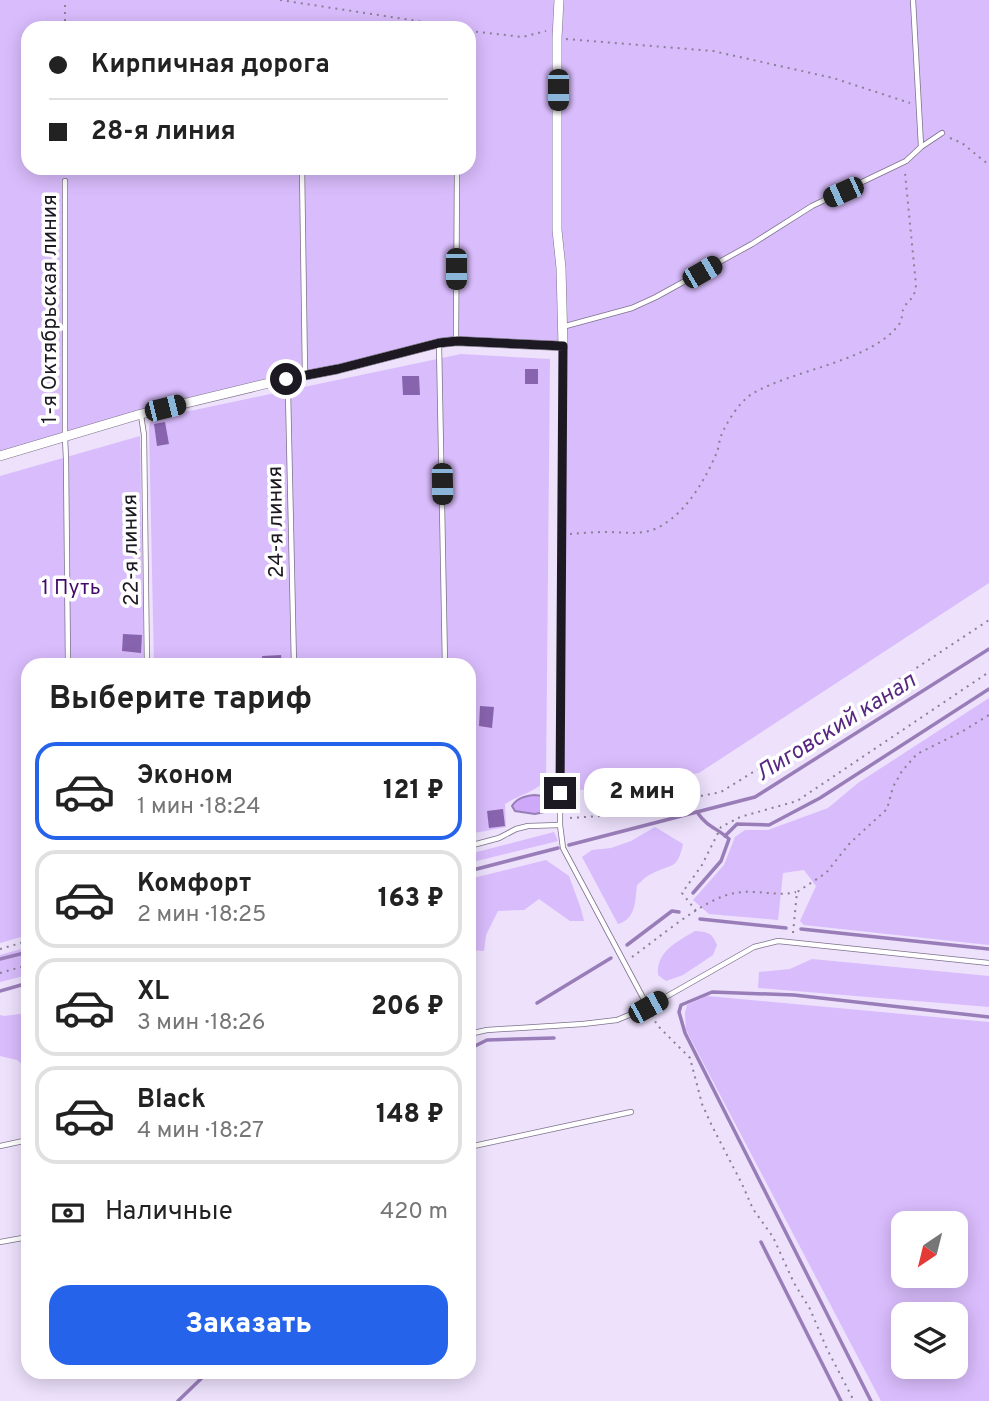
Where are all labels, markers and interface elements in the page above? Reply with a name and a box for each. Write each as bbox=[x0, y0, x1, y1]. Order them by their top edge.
text: Кирпичная дорога bbox=[91, 49, 330, 82]
car bbox=[548, 69, 569, 111]
text: 28-я линия bbox=[91, 116, 236, 149]
car bbox=[820, 174, 867, 210]
street label: 1-я Октябрьская линия bbox=[37, 194, 64, 424]
car bbox=[446, 248, 467, 290]
car bbox=[679, 252, 726, 292]
route start bbox=[270, 363, 302, 395]
car bbox=[143, 393, 188, 423]
car bbox=[432, 463, 453, 505]
street label: 24-я линия bbox=[262, 466, 291, 578]
street label: 22-я линия bbox=[117, 494, 146, 606]
park label: 1 Путь bbox=[41, 575, 101, 602]
water label: Лиговский канал bbox=[751, 667, 922, 789]
text: Выберите тариф bbox=[49, 680, 312, 720]
icon: car bbox=[53, 760, 116, 823]
text: Эконом bbox=[137, 760, 233, 793]
callout: 2 мин bbox=[584, 768, 700, 818]
text: 121 ₽ bbox=[383, 775, 444, 808]
route end bbox=[544, 777, 576, 809]
text: 2 мин bbox=[609, 778, 675, 807]
text: 1 мин · 18:24 bbox=[137, 793, 261, 822]
icon: car bbox=[53, 868, 116, 931]
text: Комфорт bbox=[137, 868, 251, 901]
text: 163 ₽ bbox=[378, 883, 444, 916]
text: 2 мин · 18:25 bbox=[137, 901, 266, 930]
icon: car bbox=[53, 976, 116, 1039]
text: XL bbox=[137, 976, 169, 1009]
car bbox=[625, 988, 672, 1026]
text: 206 ₽ bbox=[371, 991, 444, 1024]
text: 3 мин · 18:26 bbox=[137, 1009, 266, 1038]
icon: car bbox=[53, 1084, 116, 1147]
text: Black bbox=[137, 1084, 206, 1117]
text: 148 ₽ bbox=[376, 1099, 444, 1132]
text: 4 мин · 18:27 bbox=[137, 1117, 264, 1146]
icon: cash bbox=[49, 1194, 87, 1232]
text: Наличные bbox=[105, 1196, 233, 1229]
text: 420 m bbox=[380, 1198, 448, 1227]
north arrow bbox=[891, 1211, 968, 1288]
map controls bbox=[891, 1211, 968, 1379]
button: Заказать bbox=[49, 1285, 448, 1365]
button: layers bbox=[891, 1302, 968, 1379]

